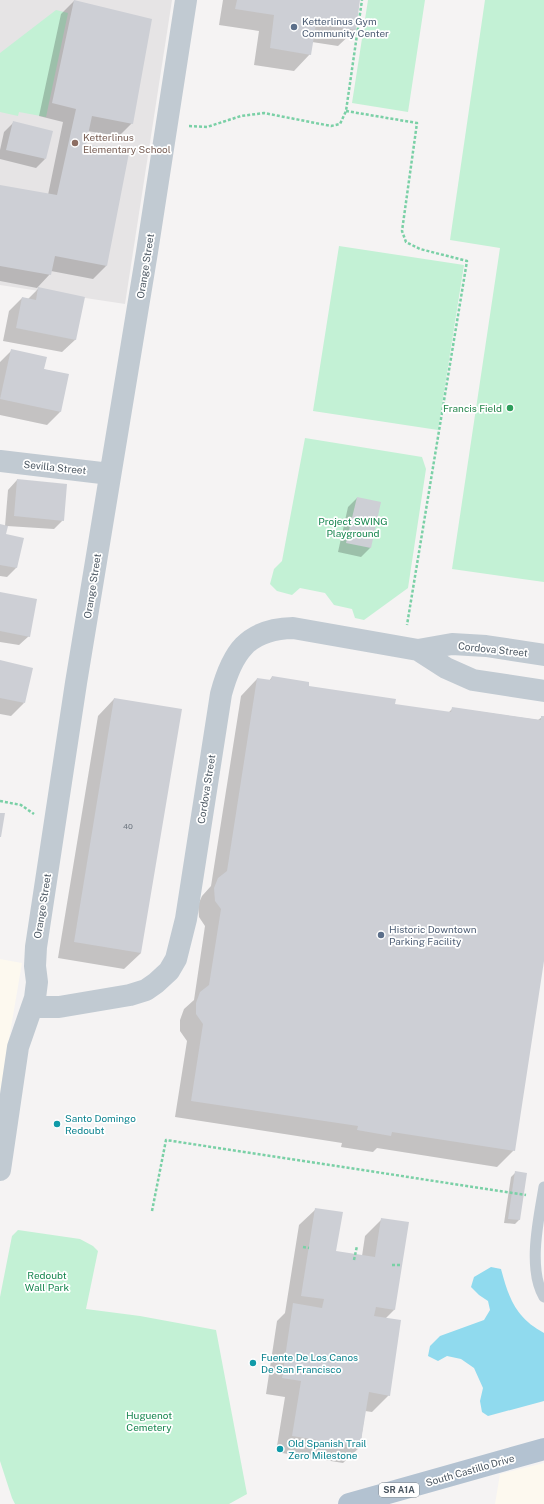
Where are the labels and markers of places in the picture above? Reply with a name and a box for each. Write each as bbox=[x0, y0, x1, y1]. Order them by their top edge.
place label: Ketterlinus Gym Community Center bbox=[302, 15, 389, 39]
marker: Ketterlinus Gym Community Center bbox=[289, 22, 299, 32]
place label: Ketterlinus Elementary School bbox=[83, 131, 171, 155]
marker: Ketterlinus Elementary School bbox=[70, 138, 80, 148]
place label: Francis Field bbox=[443, 402, 502, 414]
marker: Francis Field bbox=[505, 403, 515, 413]
place label: Historic Downtown Parking Facility bbox=[389, 923, 477, 947]
marker: Historic Downtown Parking Facility bbox=[376, 930, 386, 940]
place label: Santo Domingo Redoubt bbox=[65, 1112, 136, 1136]
marker: Santo Domingo Redoubt bbox=[52, 1119, 62, 1129]
place label: Fuente De Los Canos De San Francisco bbox=[261, 1351, 358, 1375]
marker: Fuente De Los Canos De San Francisco bbox=[248, 1358, 258, 1368]
place label: Old Spanish Trail Zero Milestone bbox=[288, 1437, 367, 1461]
marker: Old Spanish Trail Zero Milestone bbox=[275, 1444, 285, 1454]

